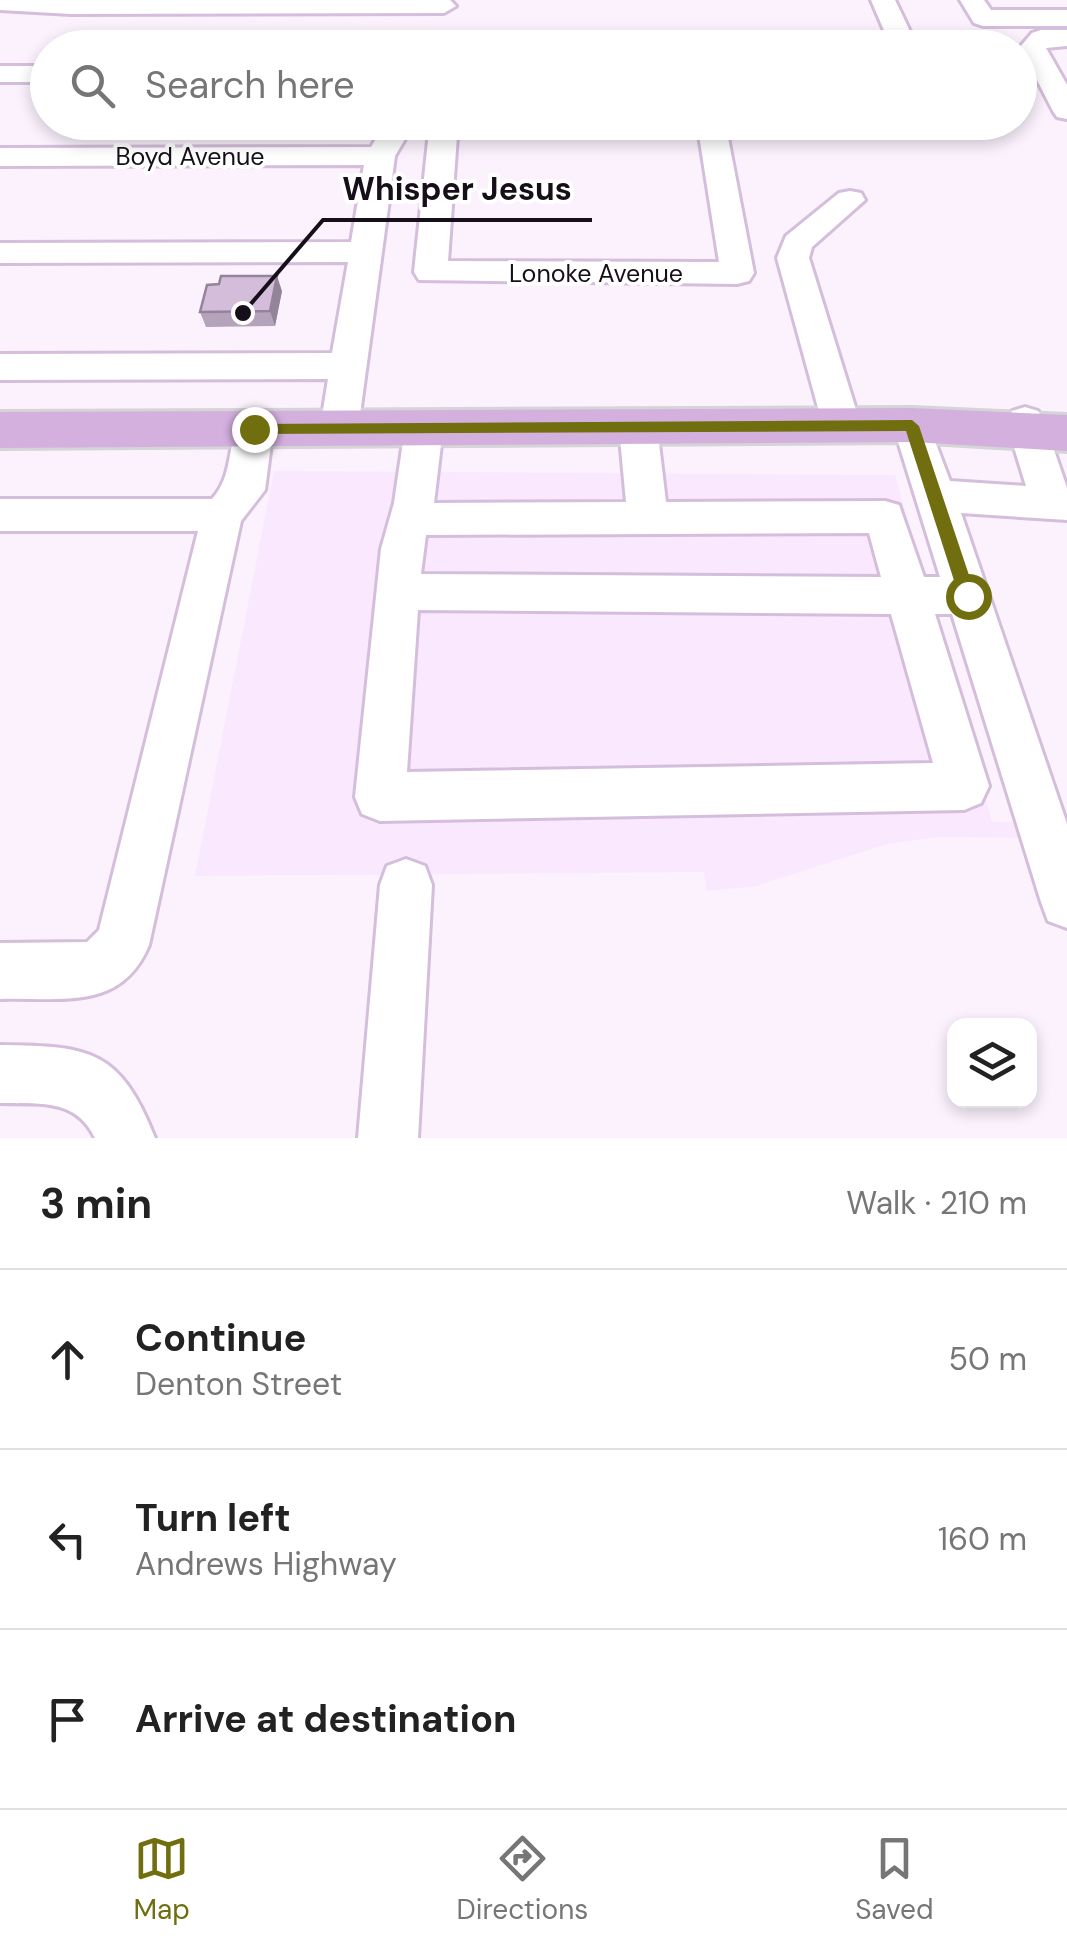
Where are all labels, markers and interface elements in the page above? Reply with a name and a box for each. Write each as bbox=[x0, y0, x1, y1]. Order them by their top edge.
search box bbox=[30, 30, 1037, 140]
icon: search bbox=[65, 58, 120, 113]
text: Search here bbox=[145, 60, 355, 110]
street label: Boyd Avenue bbox=[116, 140, 264, 173]
callout: Whisper Jesus bbox=[323, 158, 592, 220]
text: Whisper Jesus bbox=[342, 168, 572, 210]
street label: Lonoke Avenue bbox=[509, 257, 683, 290]
route end bbox=[232, 407, 278, 453]
route start bbox=[946, 574, 992, 620]
map controls bbox=[947, 1018, 1037, 1108]
button: layers bbox=[947, 1018, 1037, 1108]
text: 3 min bbox=[40, 1176, 152, 1231]
text: Walk · 210 m bbox=[846, 1182, 1027, 1224]
text: Continue bbox=[135, 1313, 306, 1363]
icon: ahead bbox=[40, 1332, 95, 1387]
text: 50 m bbox=[949, 1338, 1027, 1380]
text: Denton Street bbox=[135, 1363, 342, 1405]
text: Turn left bbox=[135, 1493, 291, 1543]
icon: left bbox=[40, 1512, 95, 1567]
text: 160 m bbox=[938, 1518, 1027, 1560]
text: Andrews Highway bbox=[135, 1543, 397, 1585]
icon: arrive bbox=[40, 1692, 95, 1747]
text: Arrive at destination bbox=[135, 1694, 517, 1744]
tab: Map bbox=[133, 1831, 190, 1928]
tab: Directions bbox=[457, 1831, 588, 1928]
tab: Saved bbox=[855, 1831, 934, 1928]

